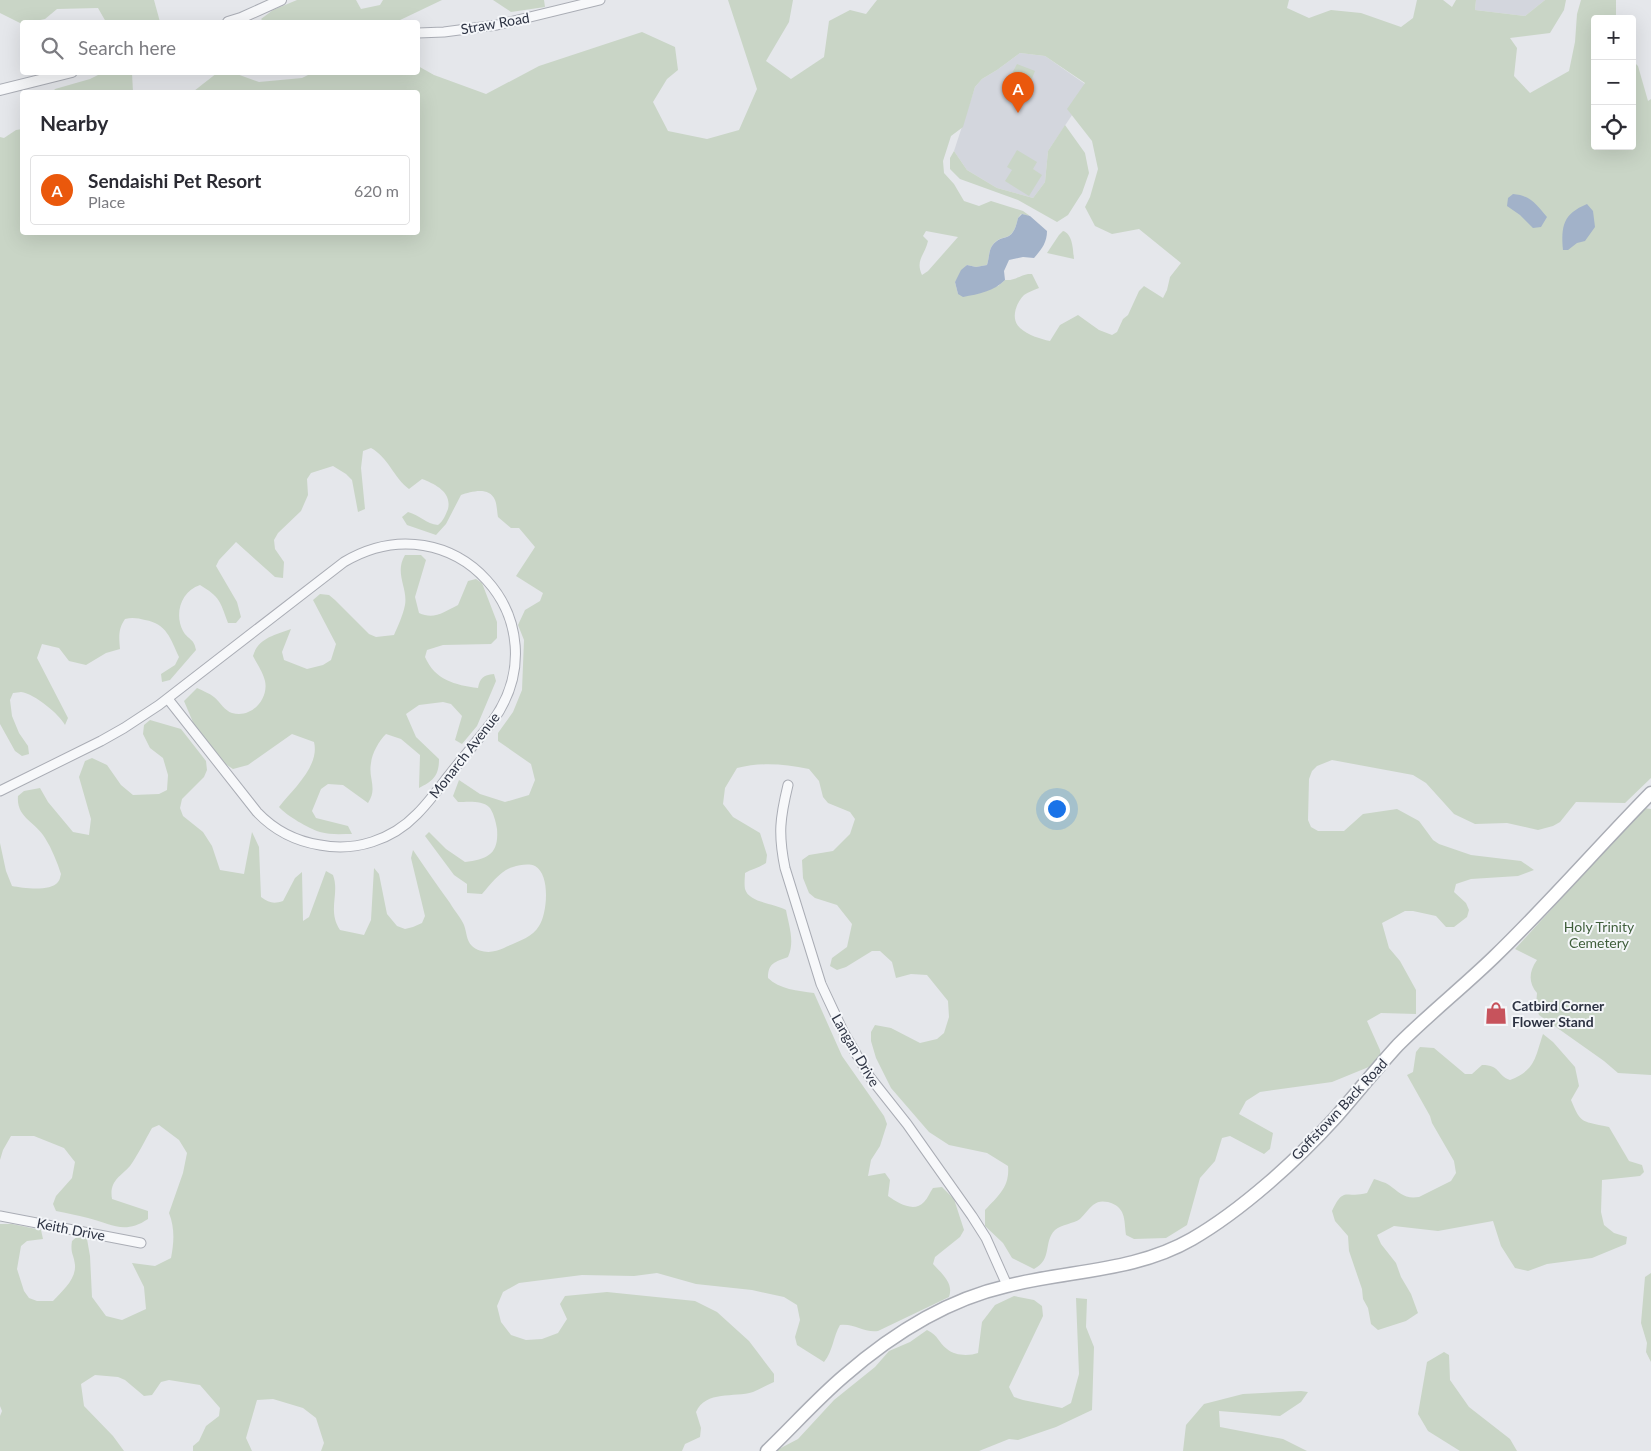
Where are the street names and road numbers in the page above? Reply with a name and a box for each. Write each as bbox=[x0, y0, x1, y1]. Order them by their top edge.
street label: Straw Road bbox=[459, 9, 531, 37]
street label: Monarch Avenue bbox=[425, 709, 503, 801]
street label: Langan Drive bbox=[828, 1011, 884, 1089]
street label: Goffstown Back Road bbox=[1287, 1055, 1391, 1163]
street label: Keith Drive bbox=[35, 1214, 107, 1244]

